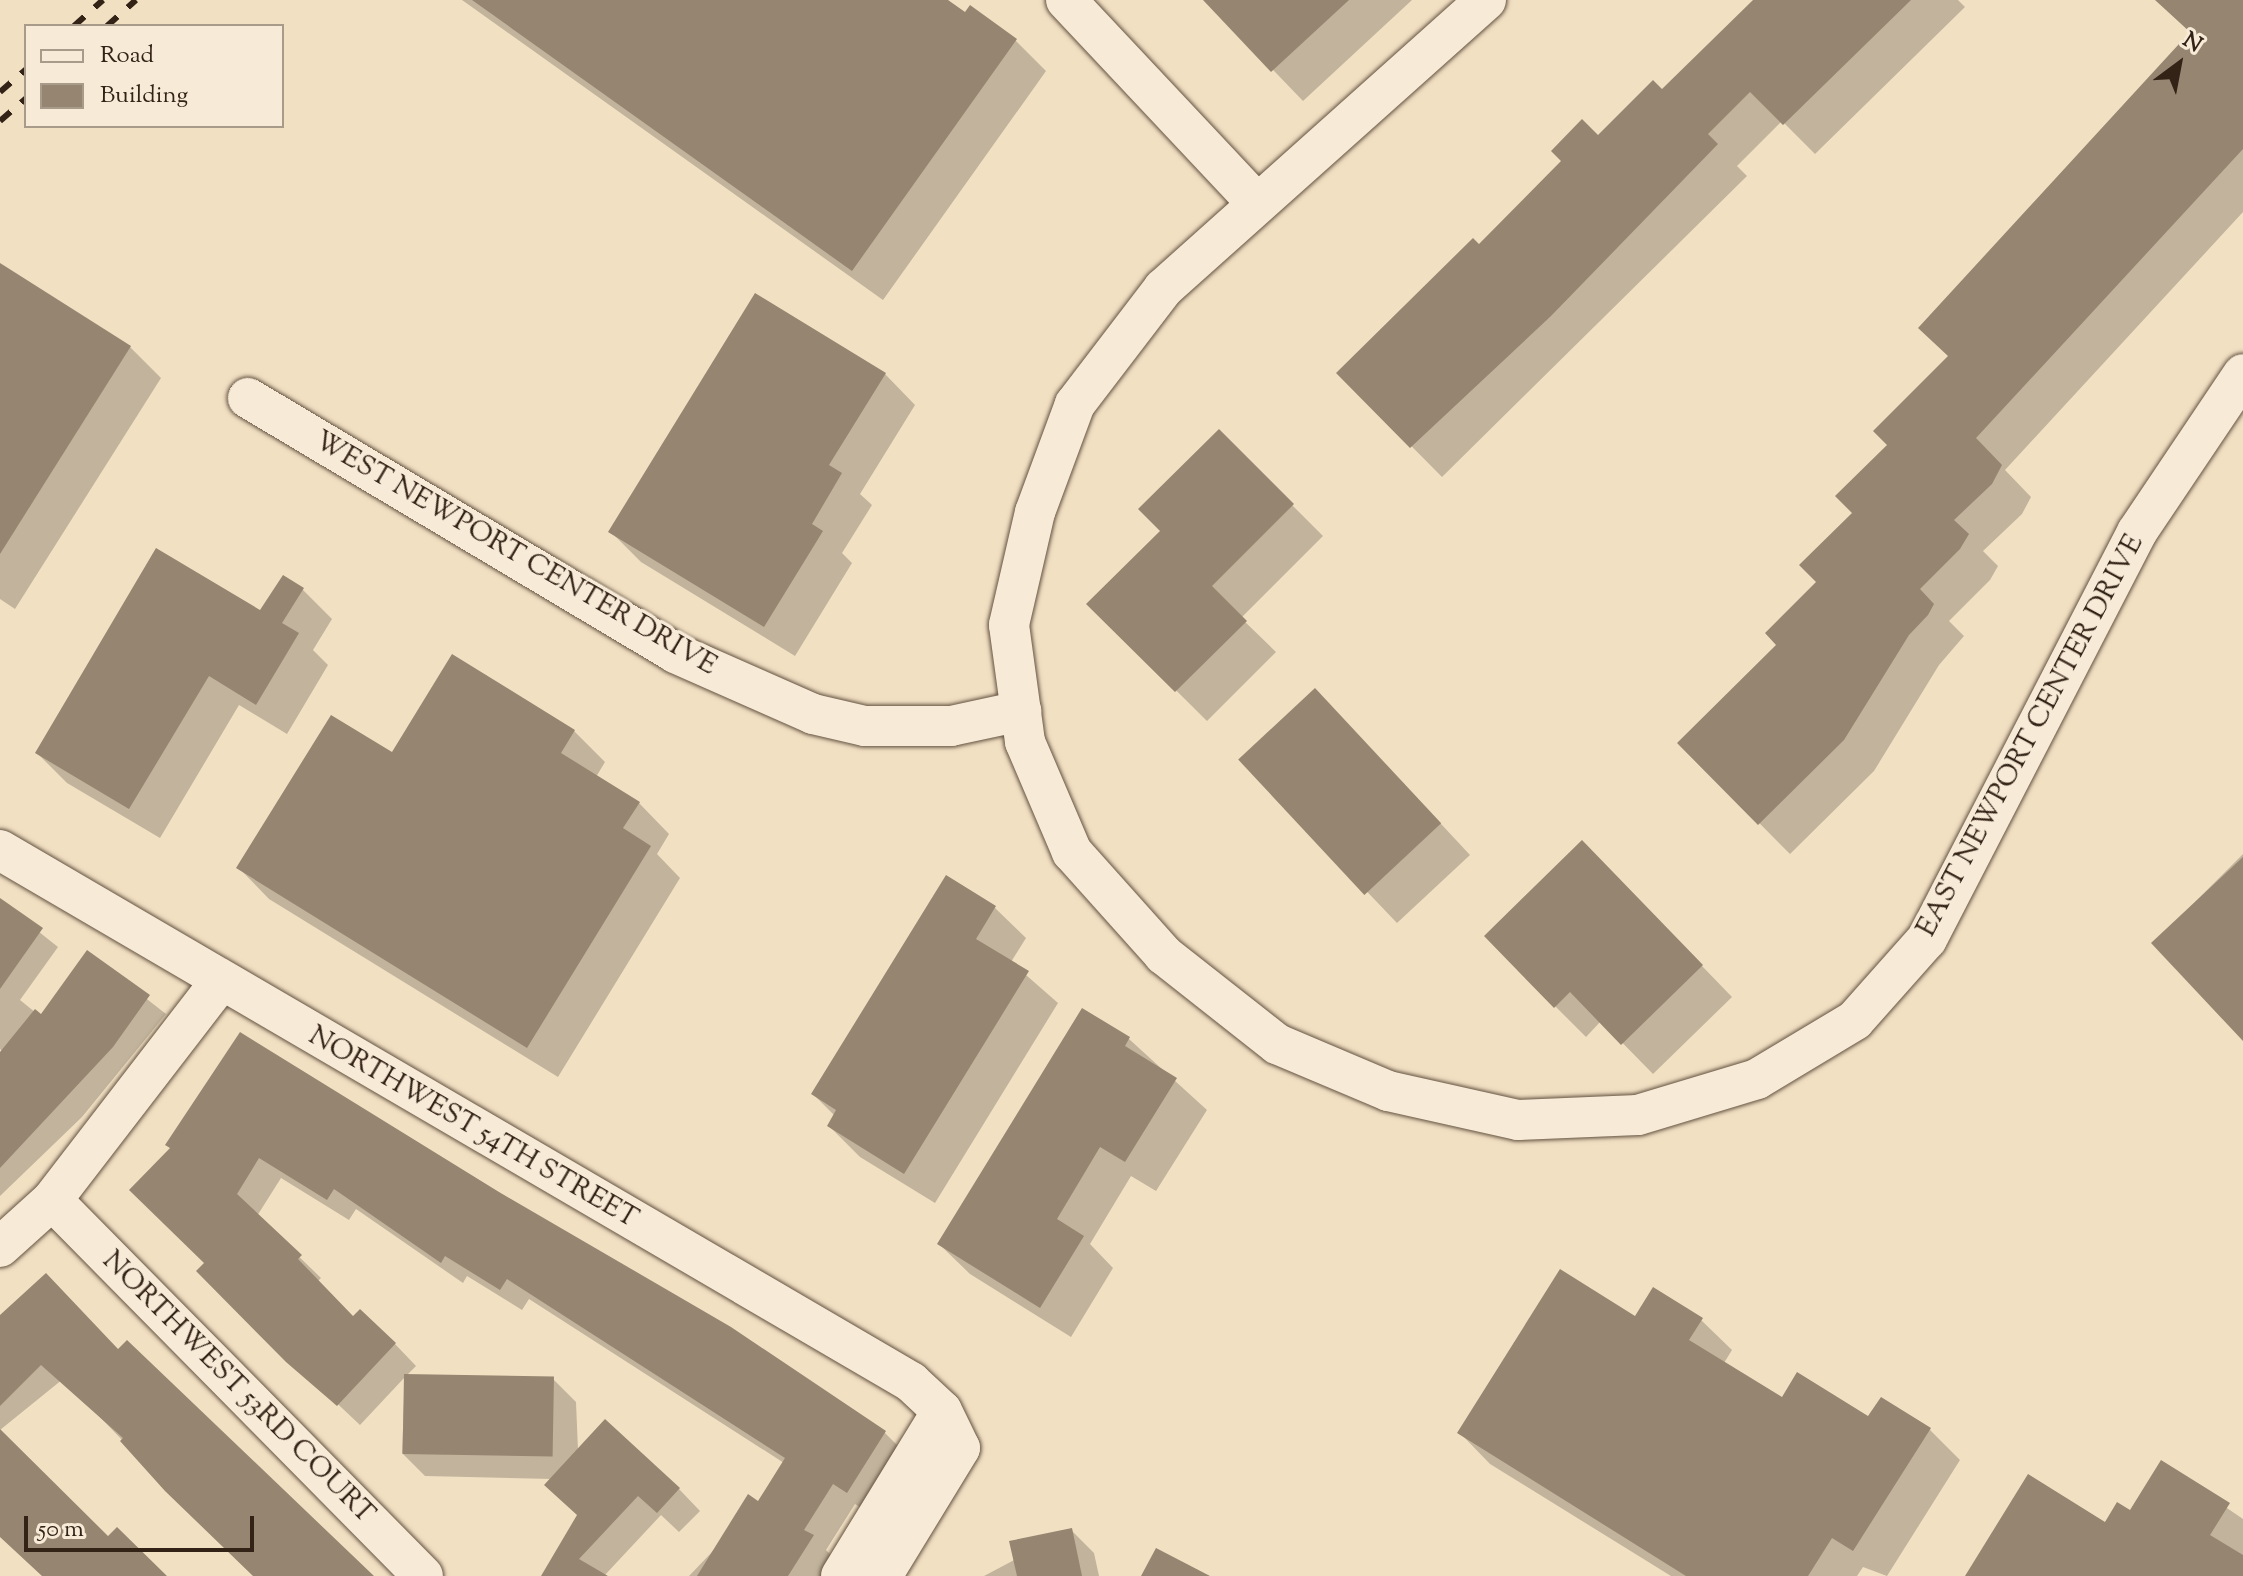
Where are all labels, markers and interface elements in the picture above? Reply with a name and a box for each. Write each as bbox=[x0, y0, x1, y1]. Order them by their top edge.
legend bbox=[24, 24, 284, 128]
north arrow bbox=[2139, 24, 2219, 104]
text: N bbox=[2176, 25, 2208, 62]
text: Road bbox=[100, 39, 154, 73]
text: Building bbox=[100, 79, 188, 113]
street label: WEST NEWPORT CENTER DRIVE bbox=[308, 425, 722, 683]
street label: EAST NEWPORT CENTER DRIVE bbox=[1910, 529, 2152, 943]
street label: NORTHWEST 54TH STREET bbox=[302, 1020, 644, 1236]
street label: NORTHWEST 53RD COURT bbox=[95, 1245, 381, 1531]
scale bar bbox=[28, 1500, 258, 1550]
text: 50 m bbox=[38, 1513, 84, 1547]

